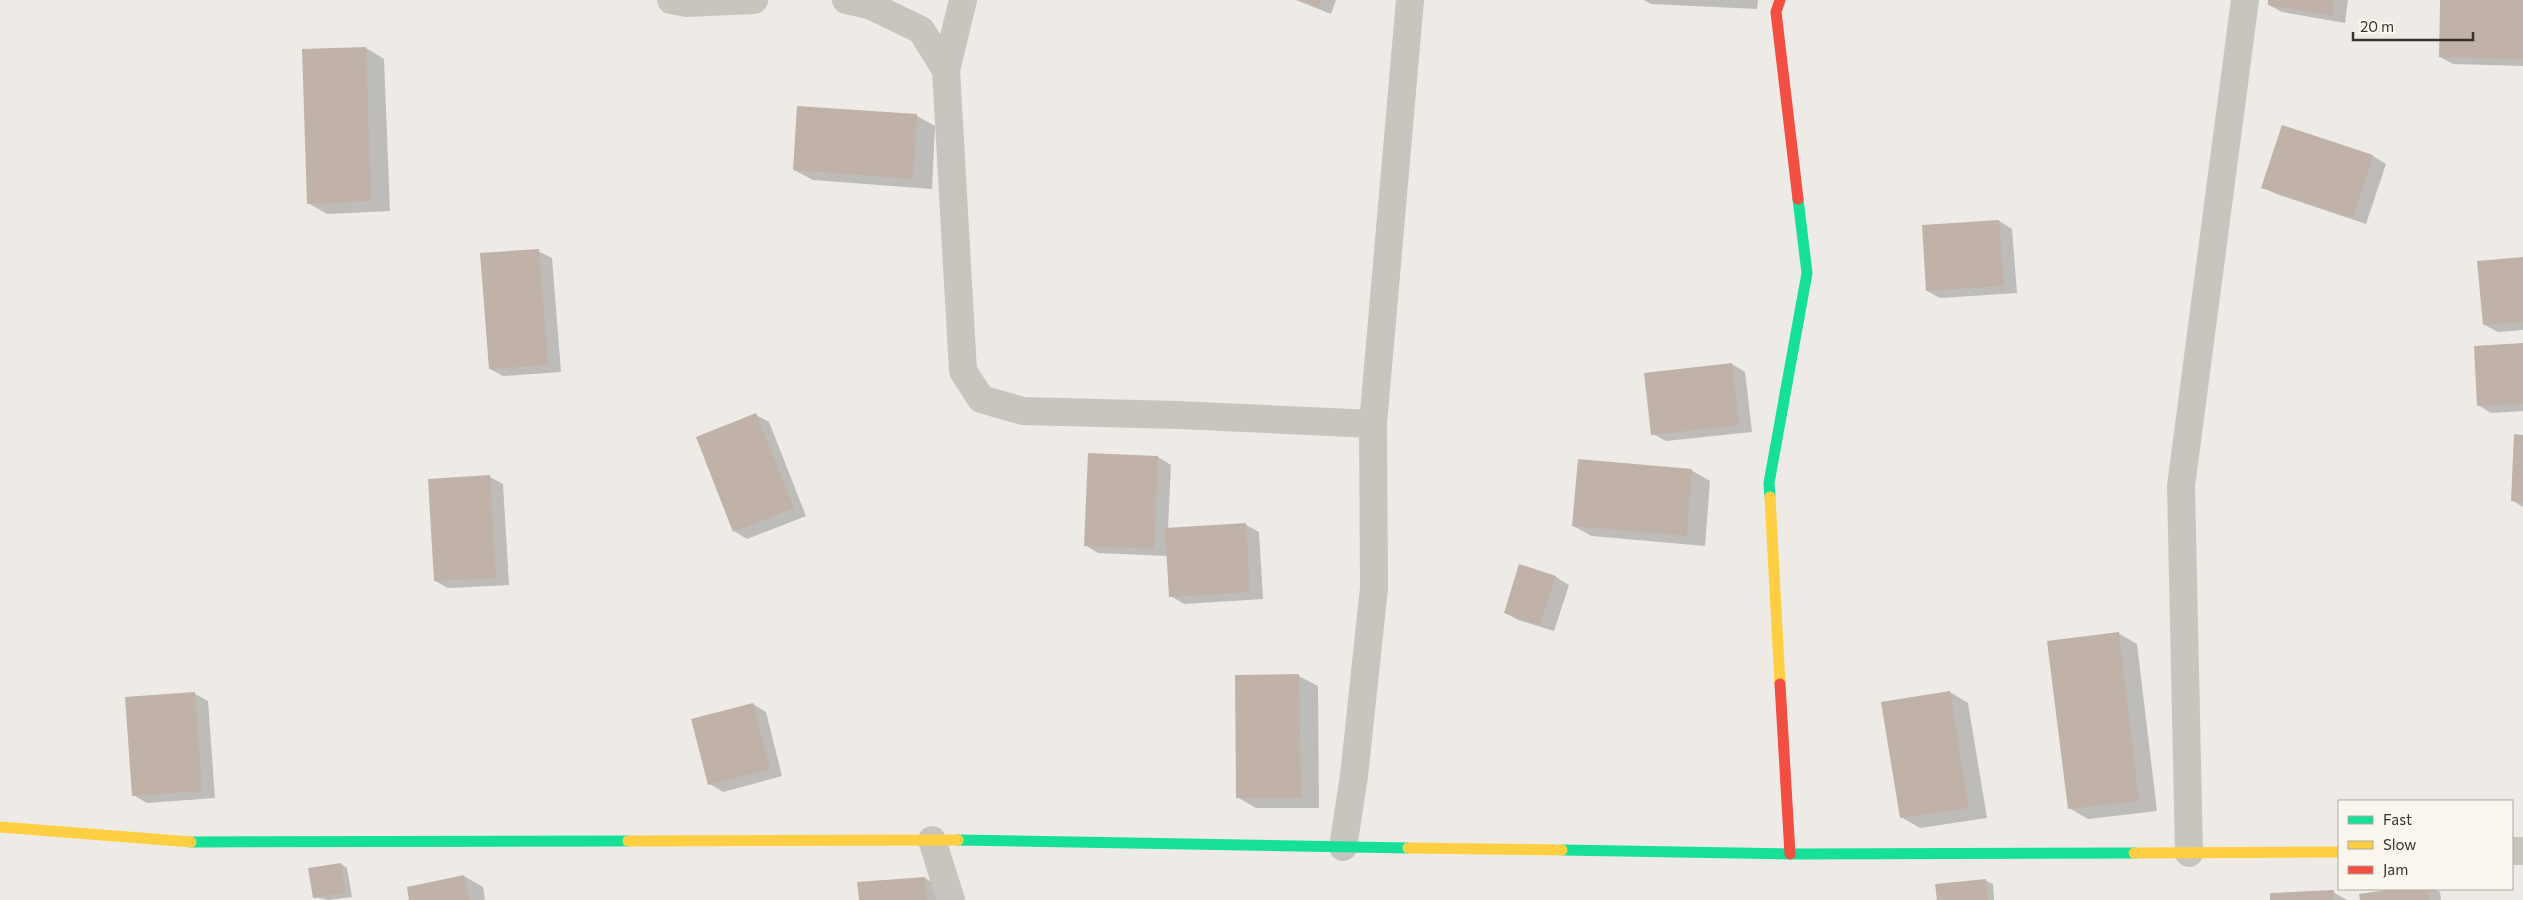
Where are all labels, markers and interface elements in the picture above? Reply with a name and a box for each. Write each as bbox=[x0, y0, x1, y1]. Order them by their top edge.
scale bar bbox=[2353, 10, 2473, 42]
text: 20 m bbox=[2360, 17, 2394, 35]
legend bbox=[2338, 800, 2513, 890]
text: Fast bbox=[2383, 810, 2412, 828]
text: Slow bbox=[2383, 835, 2416, 853]
text: Jam bbox=[2383, 860, 2408, 878]

